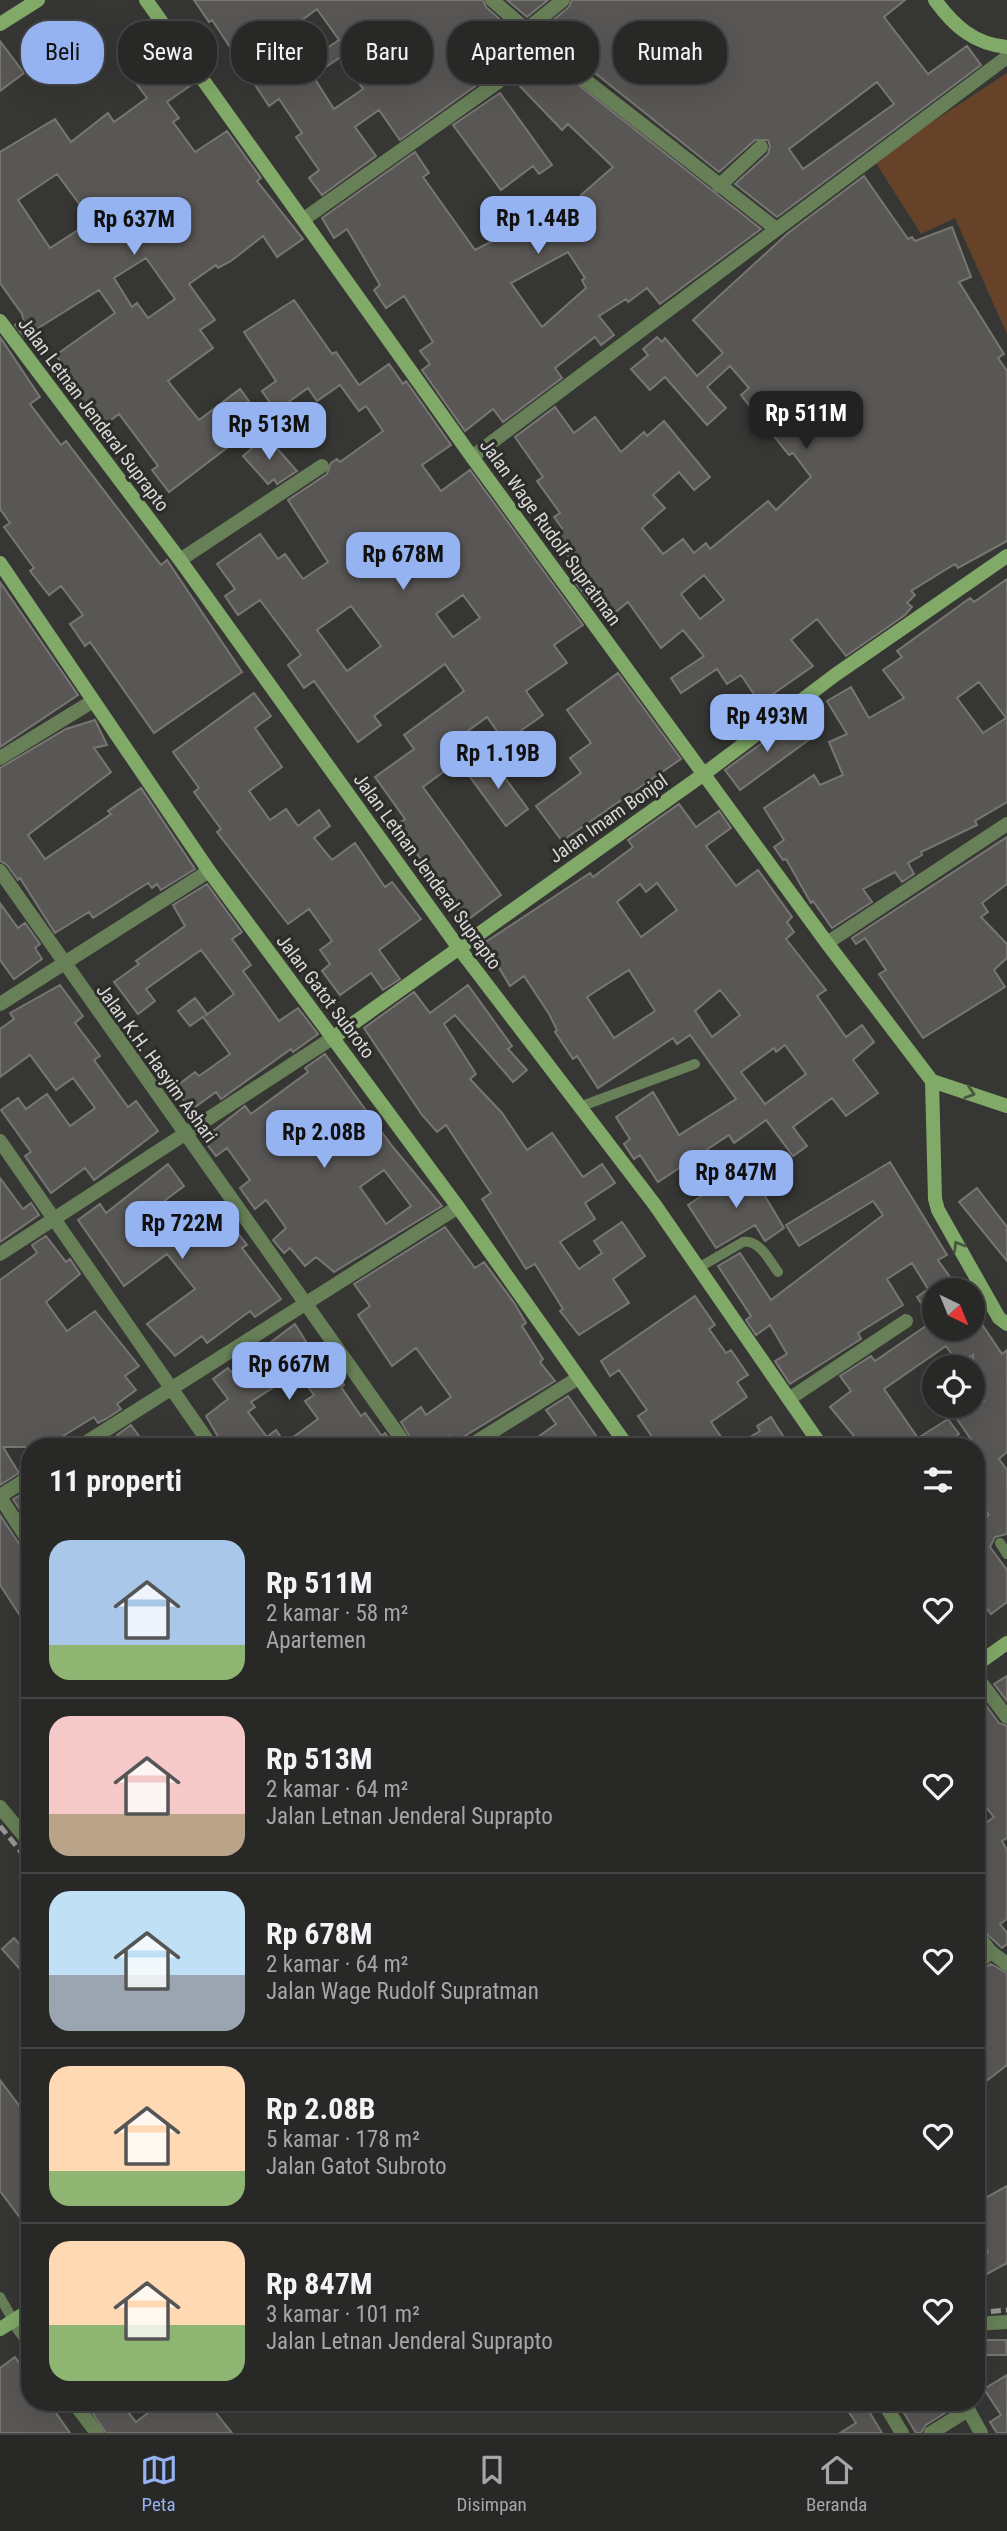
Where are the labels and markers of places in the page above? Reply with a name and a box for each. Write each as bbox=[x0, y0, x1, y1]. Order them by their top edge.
pin: Rp 1.44B bbox=[466, 196, 610, 256]
pin: Rp 637M bbox=[69, 198, 199, 257]
pin: Rp 511M bbox=[741, 392, 871, 451]
pin: Rp 513M bbox=[204, 402, 334, 462]
pin: Rp 678M bbox=[338, 532, 468, 592]
pin: Rp 493M bbox=[702, 694, 832, 754]
pin: Rp 1.19B bbox=[426, 732, 570, 791]
pin: Rp 2.08B bbox=[252, 1110, 396, 1170]
pin: Rp 847M bbox=[671, 1150, 801, 1210]
pin: Rp 722M bbox=[117, 1202, 247, 1261]
pin: Rp 667M bbox=[224, 1342, 354, 1402]

